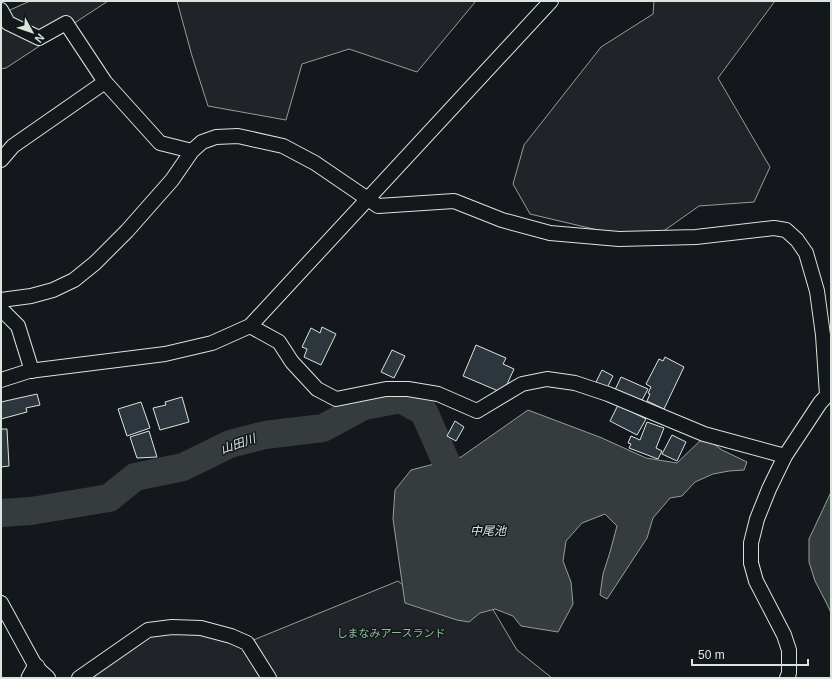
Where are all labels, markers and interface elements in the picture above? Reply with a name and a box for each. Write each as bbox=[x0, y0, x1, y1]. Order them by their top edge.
north arrow bbox=[12, 12, 52, 52]
text: N bbox=[32, 32, 47, 45]
water label: 山田川 bbox=[219, 431, 259, 456]
water label: 中尾池 bbox=[470, 524, 507, 538]
park label: しまなみアースランド bbox=[337, 627, 445, 639]
scale bar bbox=[692, 641, 808, 667]
text: 50 m bbox=[698, 648, 725, 662]

